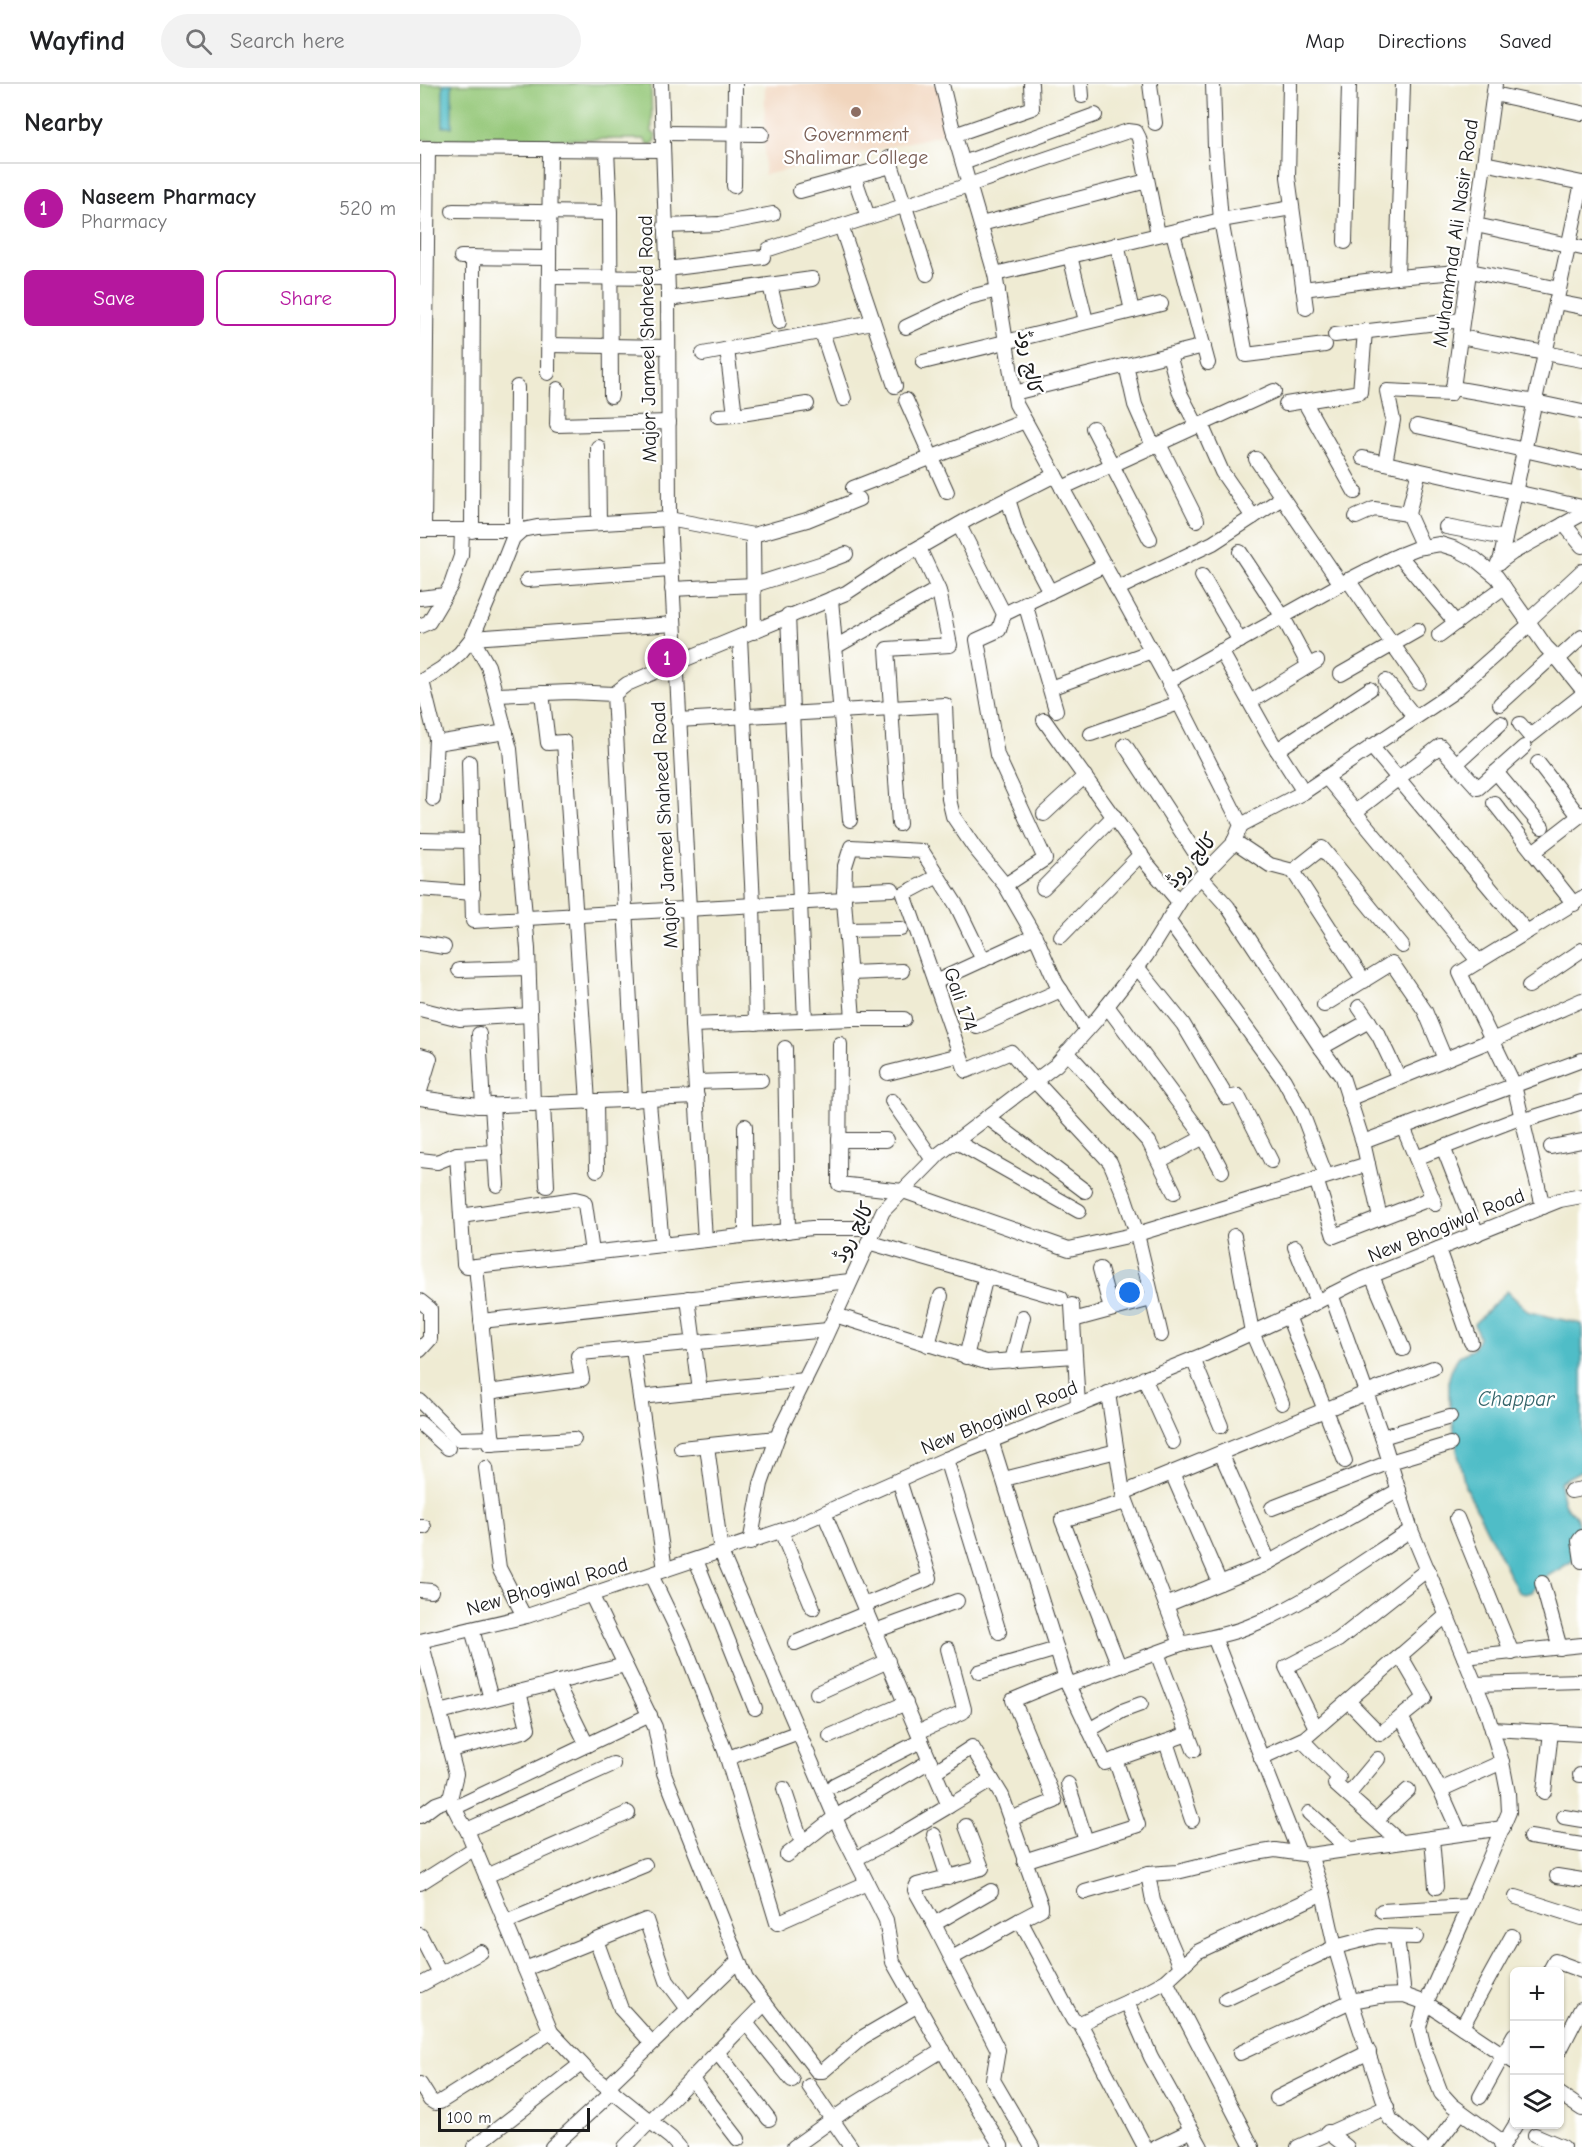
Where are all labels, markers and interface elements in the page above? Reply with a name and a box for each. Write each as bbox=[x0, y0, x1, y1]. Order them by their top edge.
search box bbox=[161, 14, 581, 68]
text: Wayfind bbox=[30, 25, 125, 57]
icon: search bbox=[182, 25, 215, 58]
text: Search here bbox=[230, 28, 345, 54]
text: Map bbox=[1305, 29, 1345, 53]
text: Directions bbox=[1378, 29, 1467, 53]
text: Saved bbox=[1500, 29, 1552, 53]
marker: Government Shalimar College bbox=[849, 105, 863, 119]
text: Nearby bbox=[24, 108, 103, 138]
street label: Muhammad Ali Nasir Road bbox=[1428, 118, 1483, 349]
place label: Government Shalimar College bbox=[784, 123, 928, 169]
text: Naseem Pharmacy bbox=[81, 184, 256, 210]
text: 1 bbox=[40, 197, 47, 220]
text: 520 m bbox=[339, 197, 396, 220]
text: Pharmacy bbox=[81, 210, 167, 233]
street label: Major Jameel Shaheed Road bbox=[634, 215, 661, 463]
button: Save bbox=[24, 270, 204, 326]
button: Share bbox=[216, 270, 396, 326]
street label: کالج روڈ bbox=[1011, 328, 1046, 397]
pin: 1 bbox=[648, 636, 686, 680]
street label: Major Jameel Shaheed Road bbox=[647, 701, 682, 949]
street label: کالج روڈ bbox=[1161, 828, 1223, 894]
street label: Gali 174 bbox=[939, 964, 982, 1034]
street label: New Bhogiwal Road bbox=[1365, 1184, 1528, 1267]
street label: کالج روڈ bbox=[828, 1198, 881, 1267]
your location bbox=[1115, 1278, 1144, 1307]
street label: New Bhogiwal Road bbox=[918, 1376, 1081, 1459]
water label: Chappar bbox=[1478, 1387, 1556, 1411]
street label: New Bhogiwal Road bbox=[464, 1552, 630, 1621]
map controls bbox=[1510, 1967, 1564, 2129]
button: + bbox=[1510, 1967, 1564, 2021]
button: − bbox=[1510, 2021, 1564, 2075]
button: layers bbox=[1510, 2075, 1564, 2129]
scale bar bbox=[438, 2105, 590, 2132]
text: 100 m bbox=[447, 2109, 491, 2127]

